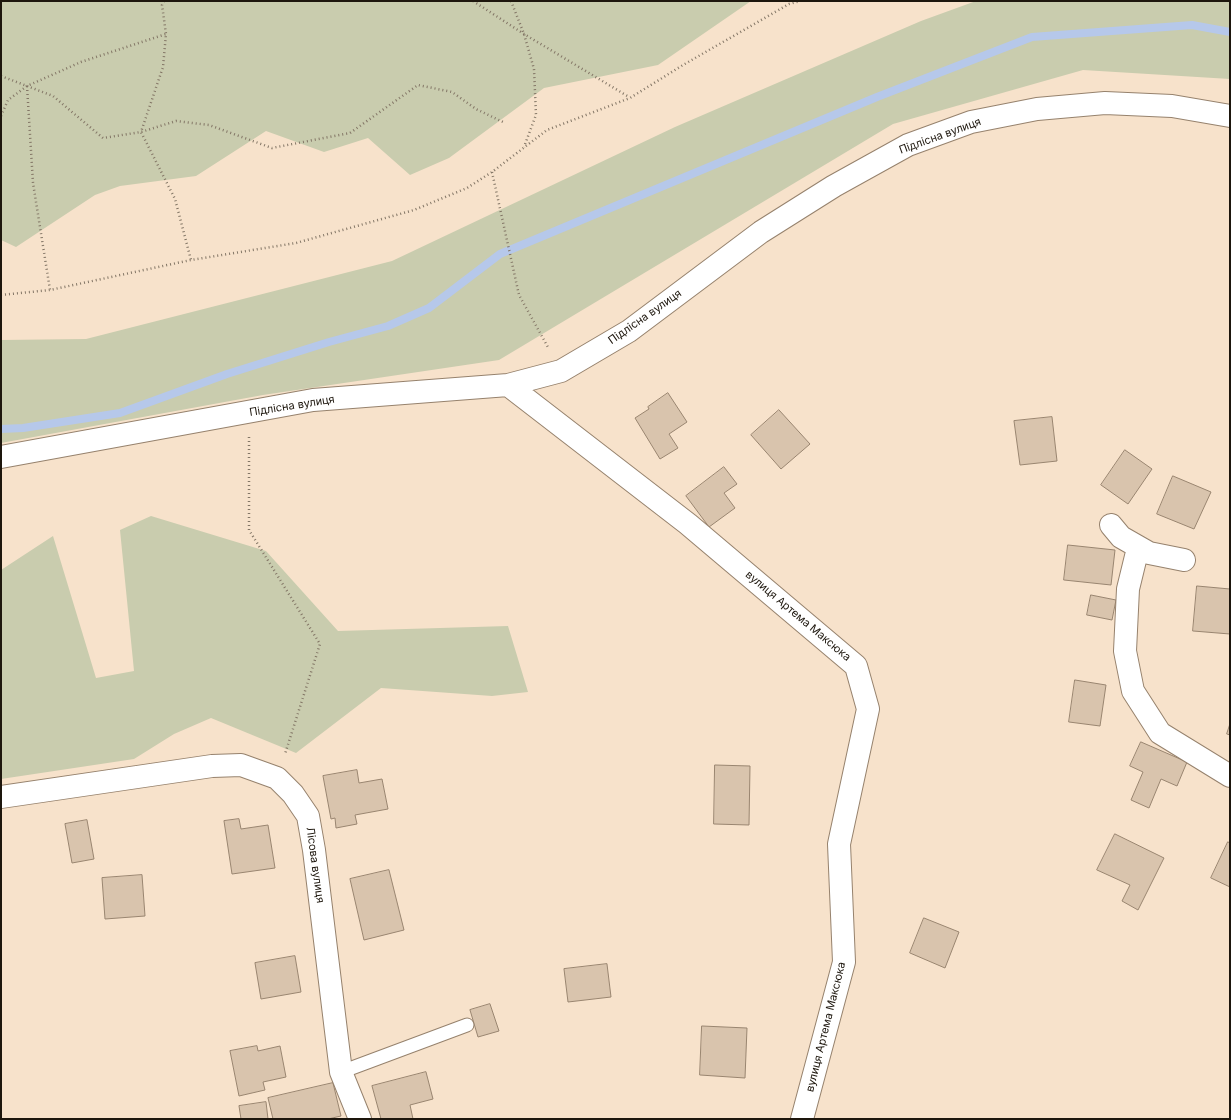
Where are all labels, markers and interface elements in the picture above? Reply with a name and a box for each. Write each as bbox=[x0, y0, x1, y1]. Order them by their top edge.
street label: Підлісна вулиця bbox=[897, 115, 983, 157]
street label: Підлісна вулиця bbox=[606, 287, 684, 347]
street label: Підлісна вулиця bbox=[248, 393, 336, 419]
street label: вулиця Артема Максюка bbox=[743, 568, 853, 664]
street label: Лісова вулиця bbox=[303, 826, 327, 904]
street label: вулиця Артема Максюка bbox=[803, 961, 849, 1093]

